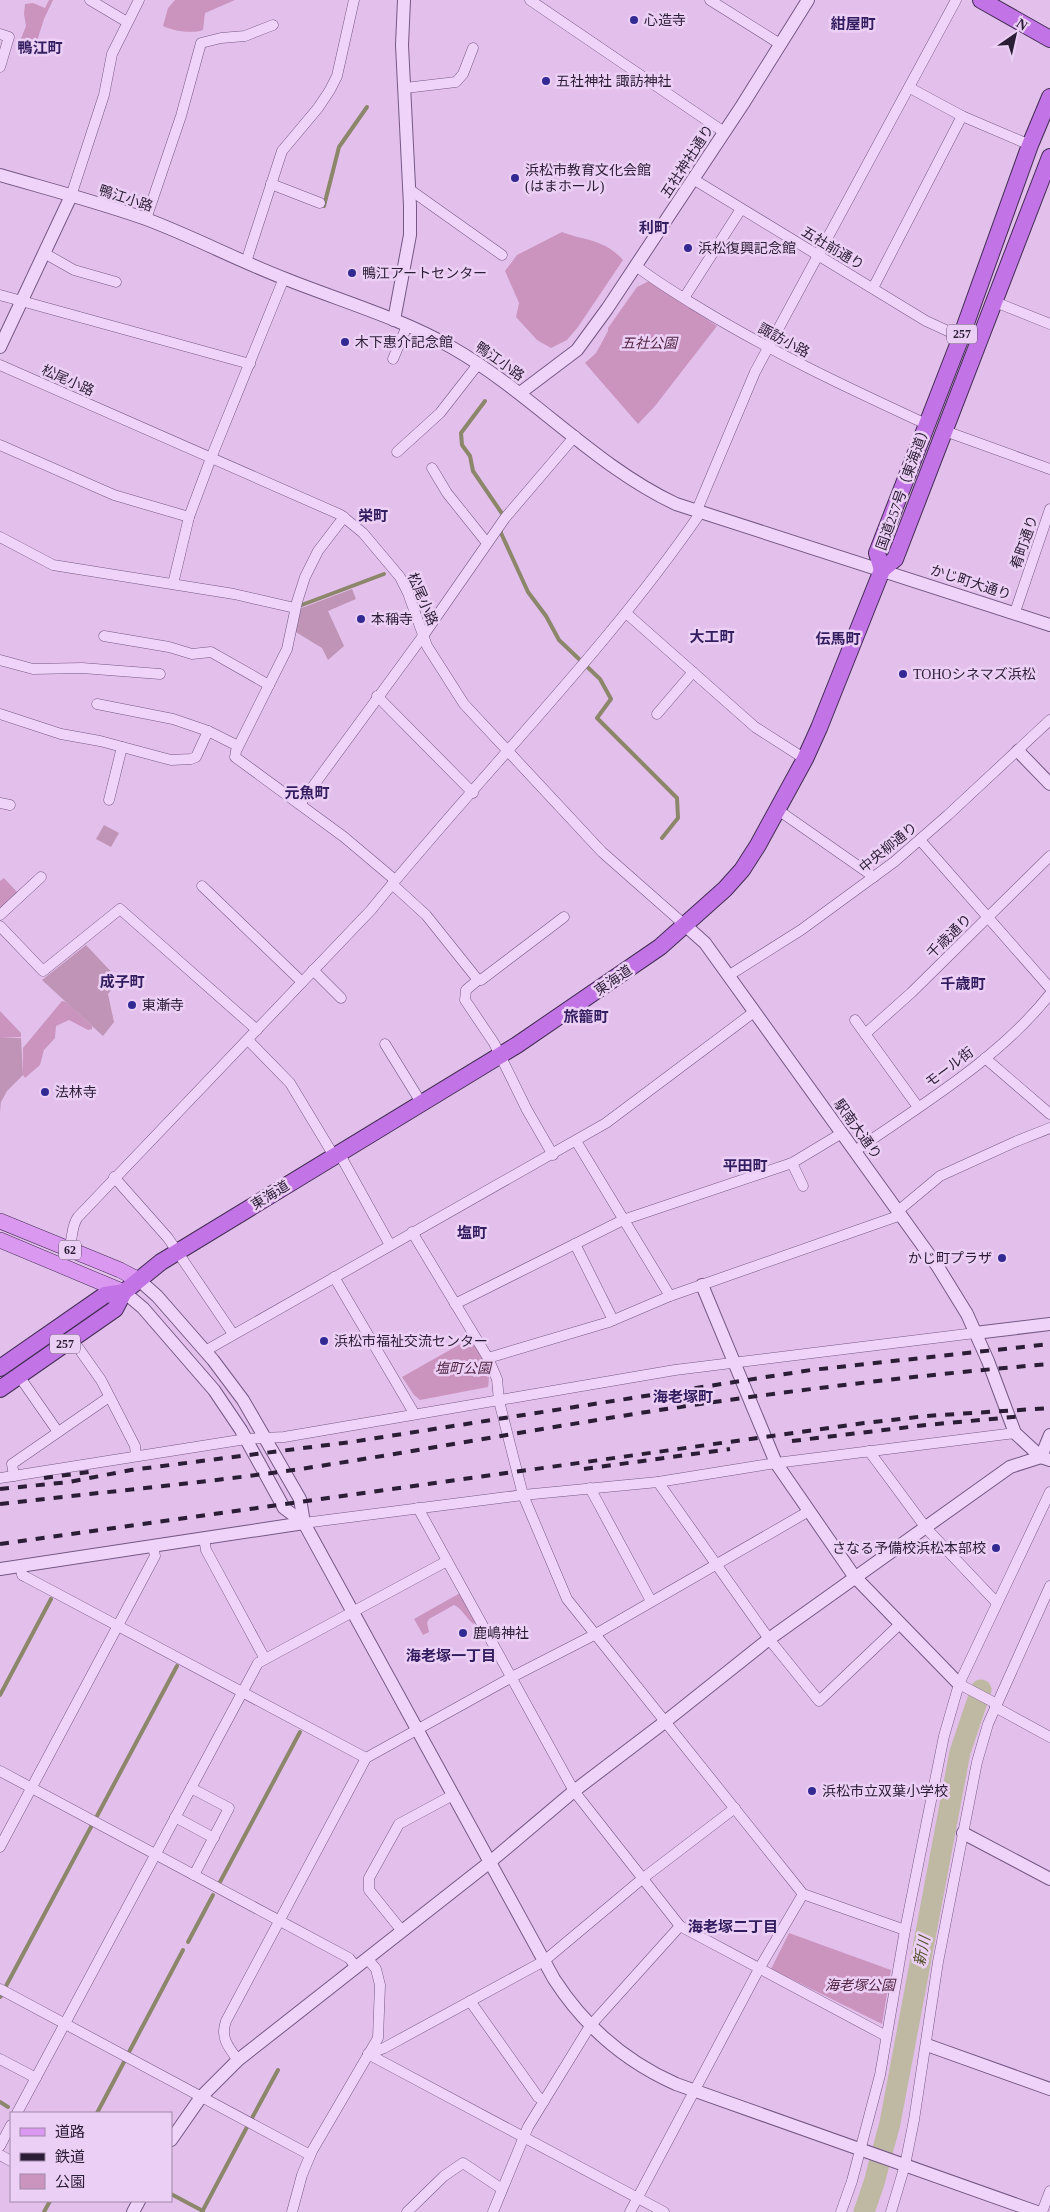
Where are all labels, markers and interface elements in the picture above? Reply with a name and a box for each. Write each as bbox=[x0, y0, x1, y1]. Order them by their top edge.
north arrow bbox=[990, 10, 1040, 60]
place label: 心造寺 bbox=[644, 13, 686, 28]
marker: 心造寺 bbox=[628, 14, 640, 26]
district label: 紺屋町 bbox=[830, 16, 876, 32]
text: N bbox=[1014, 16, 1030, 34]
district label: 鴨江町 bbox=[17, 40, 63, 56]
place label: 五社神社 諏訪神社 bbox=[556, 74, 672, 89]
marker: 五社神社 諏訪神社 bbox=[540, 75, 552, 87]
street label: 五社神社通り bbox=[658, 122, 717, 201]
place label: 浜松市教育文化会館 (はまホール) bbox=[525, 163, 651, 195]
marker: 浜松市教育文化会館 (はまホール) bbox=[509, 172, 521, 184]
street label: 鴨江小路 bbox=[97, 183, 155, 214]
district label: 利町 bbox=[639, 220, 669, 236]
street label: 五社前通り bbox=[799, 223, 867, 273]
place label: 浜松復興記念館 bbox=[698, 241, 796, 256]
marker: 浜松復興記念館 bbox=[682, 242, 694, 254]
place label: 鴨江アートセンター bbox=[362, 266, 487, 281]
marker: 鴨江アートセンター bbox=[346, 267, 358, 279]
street label: 諏訪小路 bbox=[756, 321, 812, 360]
road number: 257 bbox=[947, 324, 977, 344]
place label: 木下惠介記念館 bbox=[355, 335, 453, 350]
marker: 木下惠介記念館 bbox=[339, 336, 351, 348]
park label: 五社公園 bbox=[621, 336, 679, 351]
street label: 鴨江小路 bbox=[472, 339, 527, 384]
street label: 松尾小路 bbox=[39, 362, 96, 399]
street label: 国道257号（東海道） bbox=[874, 422, 933, 552]
district label: 栄町 bbox=[358, 508, 388, 524]
street label: 肴町通り bbox=[1008, 513, 1041, 571]
street label: かじ町大通り bbox=[929, 562, 1013, 603]
street label: 松尾小路 bbox=[405, 570, 440, 628]
place label: 本稱寺 bbox=[371, 612, 413, 627]
marker: 本稱寺 bbox=[355, 613, 367, 625]
district label: 大工町 bbox=[689, 629, 735, 645]
district label: 伝馬町 bbox=[815, 631, 861, 647]
place label: TOHOシネマズ浜松 bbox=[913, 666, 1036, 682]
marker: TOHOシネマズ浜松 bbox=[897, 668, 909, 680]
district label: 元魚町 bbox=[284, 785, 330, 801]
street label: 中央柳通り bbox=[856, 819, 920, 875]
street label: 千歳通り bbox=[924, 912, 975, 961]
street label: 東海道 bbox=[592, 962, 635, 998]
district label: 成子町 bbox=[99, 973, 145, 990]
district label: 千歳町 bbox=[940, 976, 986, 992]
place label: 東漸寺 bbox=[142, 998, 184, 1013]
marker: 東漸寺 bbox=[126, 999, 138, 1011]
district label: 旅籠町 bbox=[563, 1008, 609, 1025]
street label: モール街 bbox=[922, 1045, 976, 1090]
place label: 法林寺 bbox=[55, 1085, 97, 1100]
marker: 法林寺 bbox=[39, 1086, 51, 1098]
street label: 駅南大通り bbox=[831, 1097, 884, 1162]
district label: 平田町 bbox=[722, 1158, 768, 1174]
street label: 東海道 bbox=[248, 1178, 292, 1213]
district label: 塩町 bbox=[457, 1224, 487, 1241]
road number: 62 bbox=[59, 1240, 81, 1260]
place label: かじ町プラザ bbox=[908, 1251, 992, 1266]
marker: かじ町プラザ bbox=[996, 1252, 1008, 1264]
place label: 浜松市福祉交流センター bbox=[334, 1334, 488, 1349]
road number: 257 bbox=[50, 1335, 80, 1354]
marker: 浜松市福祉交流センター bbox=[318, 1335, 330, 1347]
park label: 塩町公園 bbox=[435, 1361, 493, 1376]
district label: 海老塚町 bbox=[653, 1389, 713, 1405]
place label: さなる予備校浜松本部校 bbox=[832, 1541, 986, 1556]
marker: さなる予備校浜松本部校 bbox=[990, 1542, 1002, 1554]
place label: 鹿嶋神社 bbox=[473, 1625, 529, 1641]
marker: 鹿嶋神社 bbox=[457, 1627, 469, 1639]
district label: 海老塚一丁目 bbox=[406, 1648, 496, 1664]
place label: 浜松市立双葉小学校 bbox=[822, 1784, 948, 1799]
marker: 浜松市立双葉小学校 bbox=[806, 1785, 818, 1797]
district label: 海老塚二丁目 bbox=[688, 1919, 778, 1935]
water label: 新川 bbox=[911, 1933, 933, 1967]
park label: 海老塚公園 bbox=[825, 1978, 897, 1993]
legend bbox=[10, 2112, 172, 2202]
text: 道路 bbox=[55, 2124, 85, 2140]
text: 鉄道 bbox=[55, 2149, 85, 2165]
text: 公園 bbox=[55, 2174, 85, 2190]

